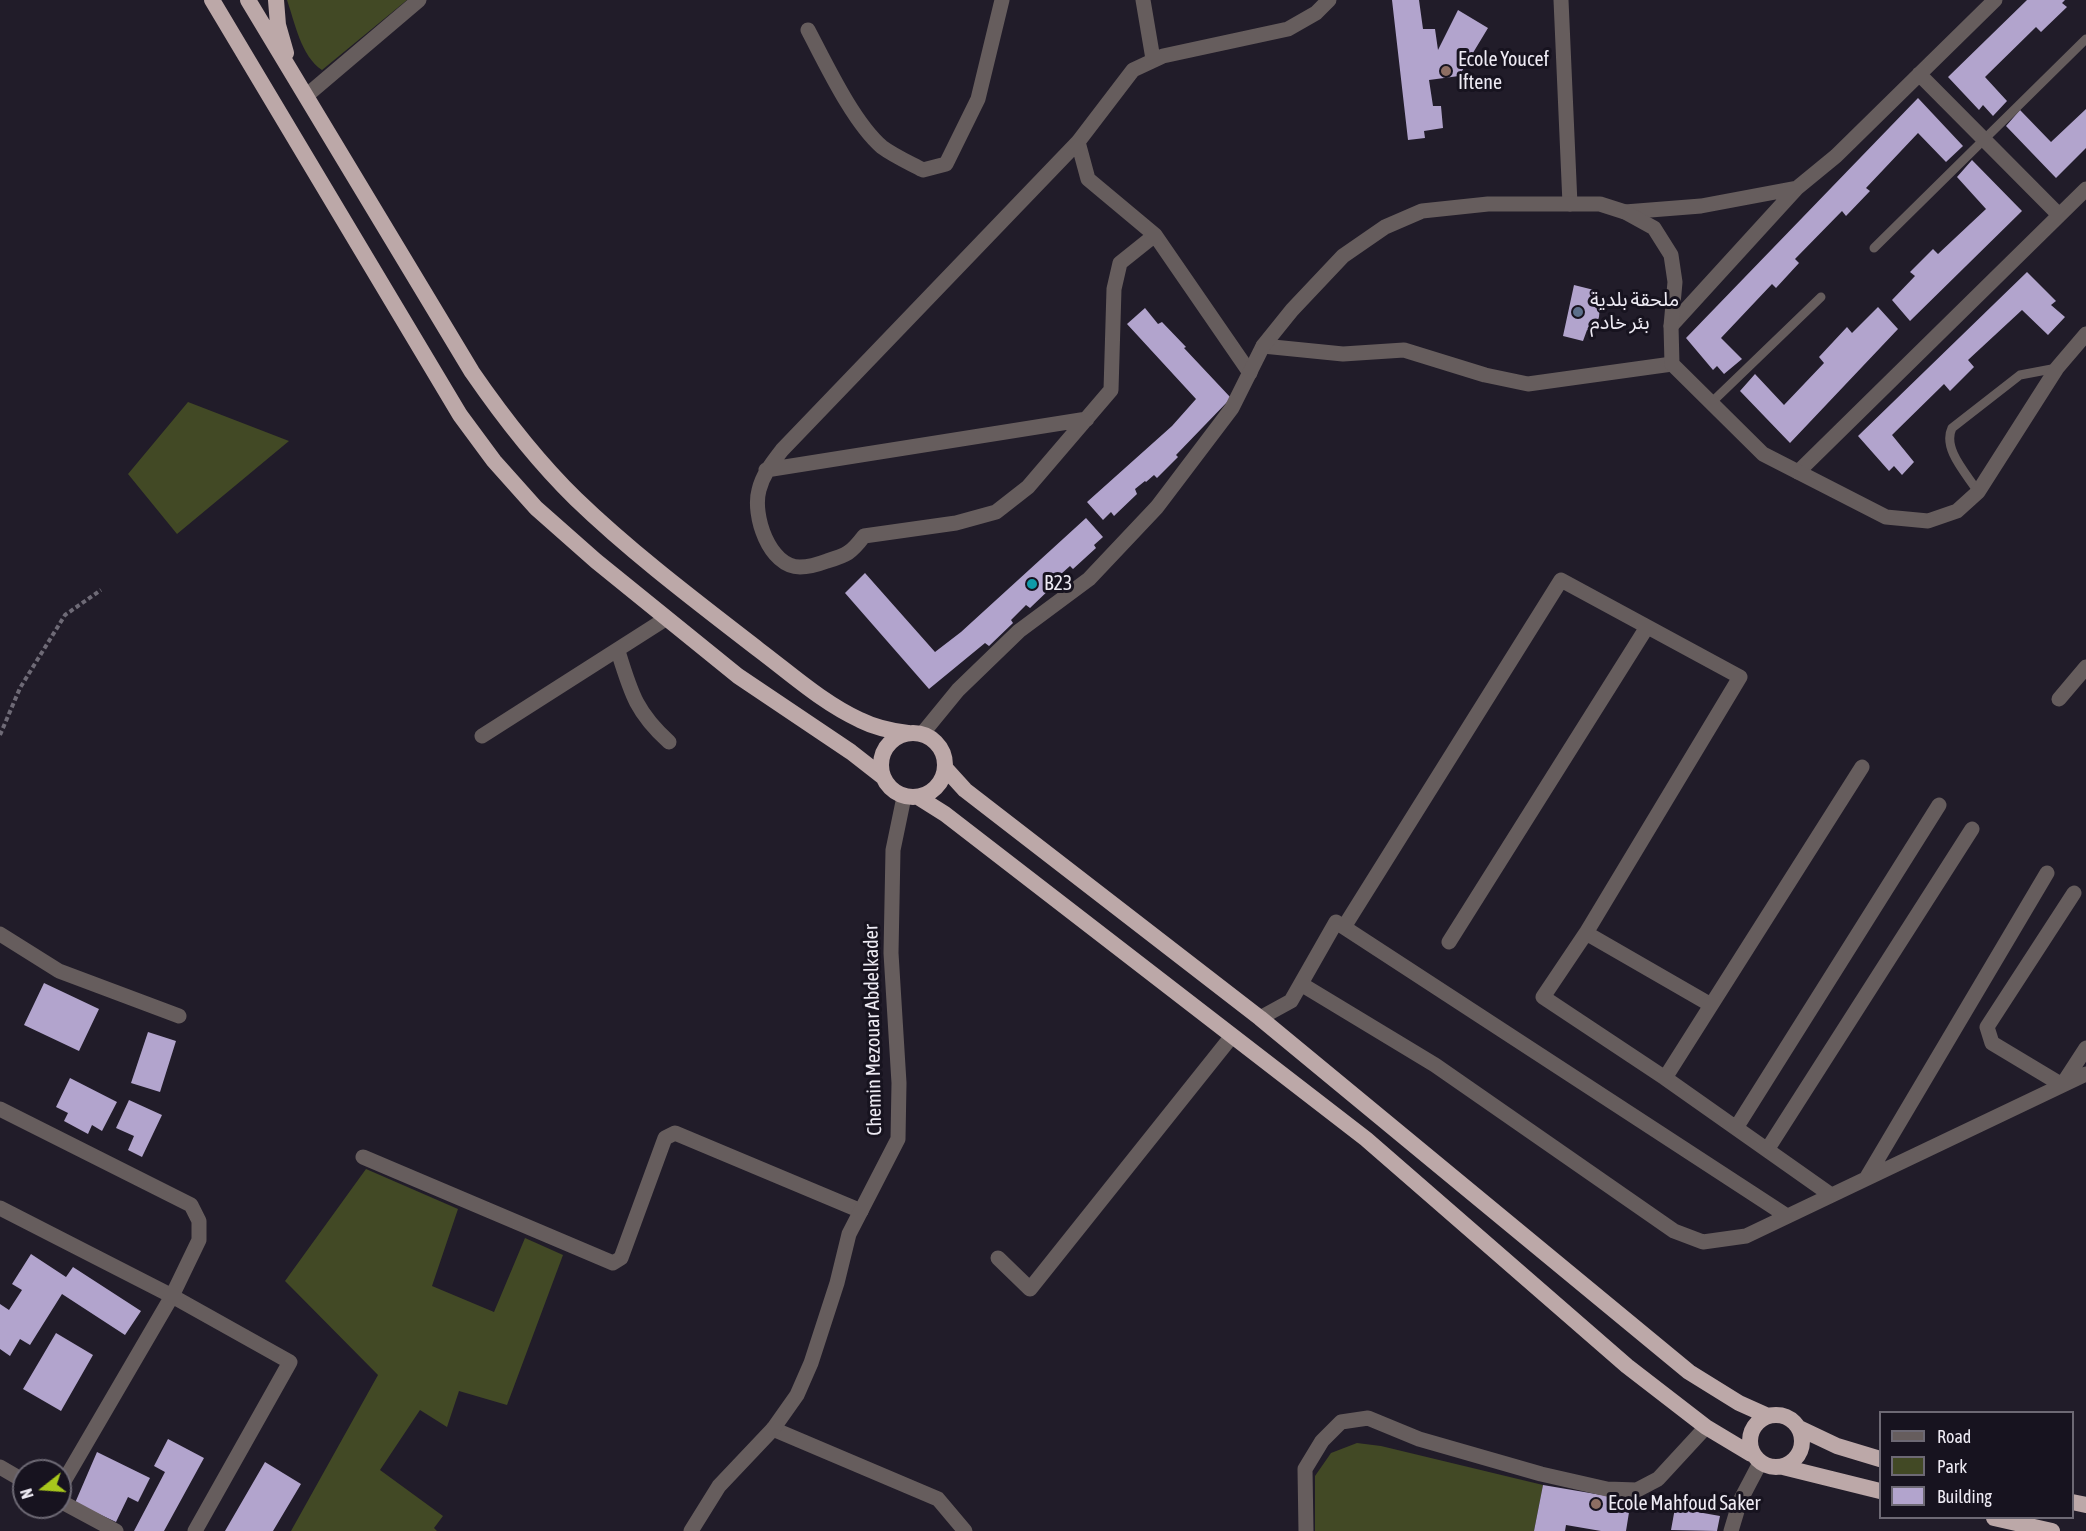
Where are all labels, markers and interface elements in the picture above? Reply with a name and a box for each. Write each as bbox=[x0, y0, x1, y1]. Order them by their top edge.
place label: Ecole Youcef Iftene bbox=[1458, 48, 1549, 95]
marker: Ecole Youcef Iftene bbox=[1439, 64, 1453, 78]
place label: ملحقة بلدية بئر خادم bbox=[1590, 288, 1679, 335]
marker: ملحقة بلدية بئر خادم bbox=[1571, 305, 1585, 319]
place label: B23 bbox=[1044, 572, 1072, 596]
marker: B23 bbox=[1025, 577, 1039, 591]
street label: Chemin Mezouar Abdelkader bbox=[859, 924, 887, 1136]
legend bbox=[1879, 1411, 2074, 1519]
text: Road bbox=[1937, 1426, 1971, 1447]
text: Park bbox=[1937, 1456, 1967, 1477]
north arrow bbox=[12, 1459, 72, 1519]
text: Building bbox=[1937, 1486, 1992, 1507]
text: N bbox=[17, 1487, 37, 1501]
place label: Ecole Mahfoud Saker bbox=[1608, 1492, 1761, 1516]
marker: Ecole Mahfoud Saker bbox=[1589, 1497, 1603, 1511]

